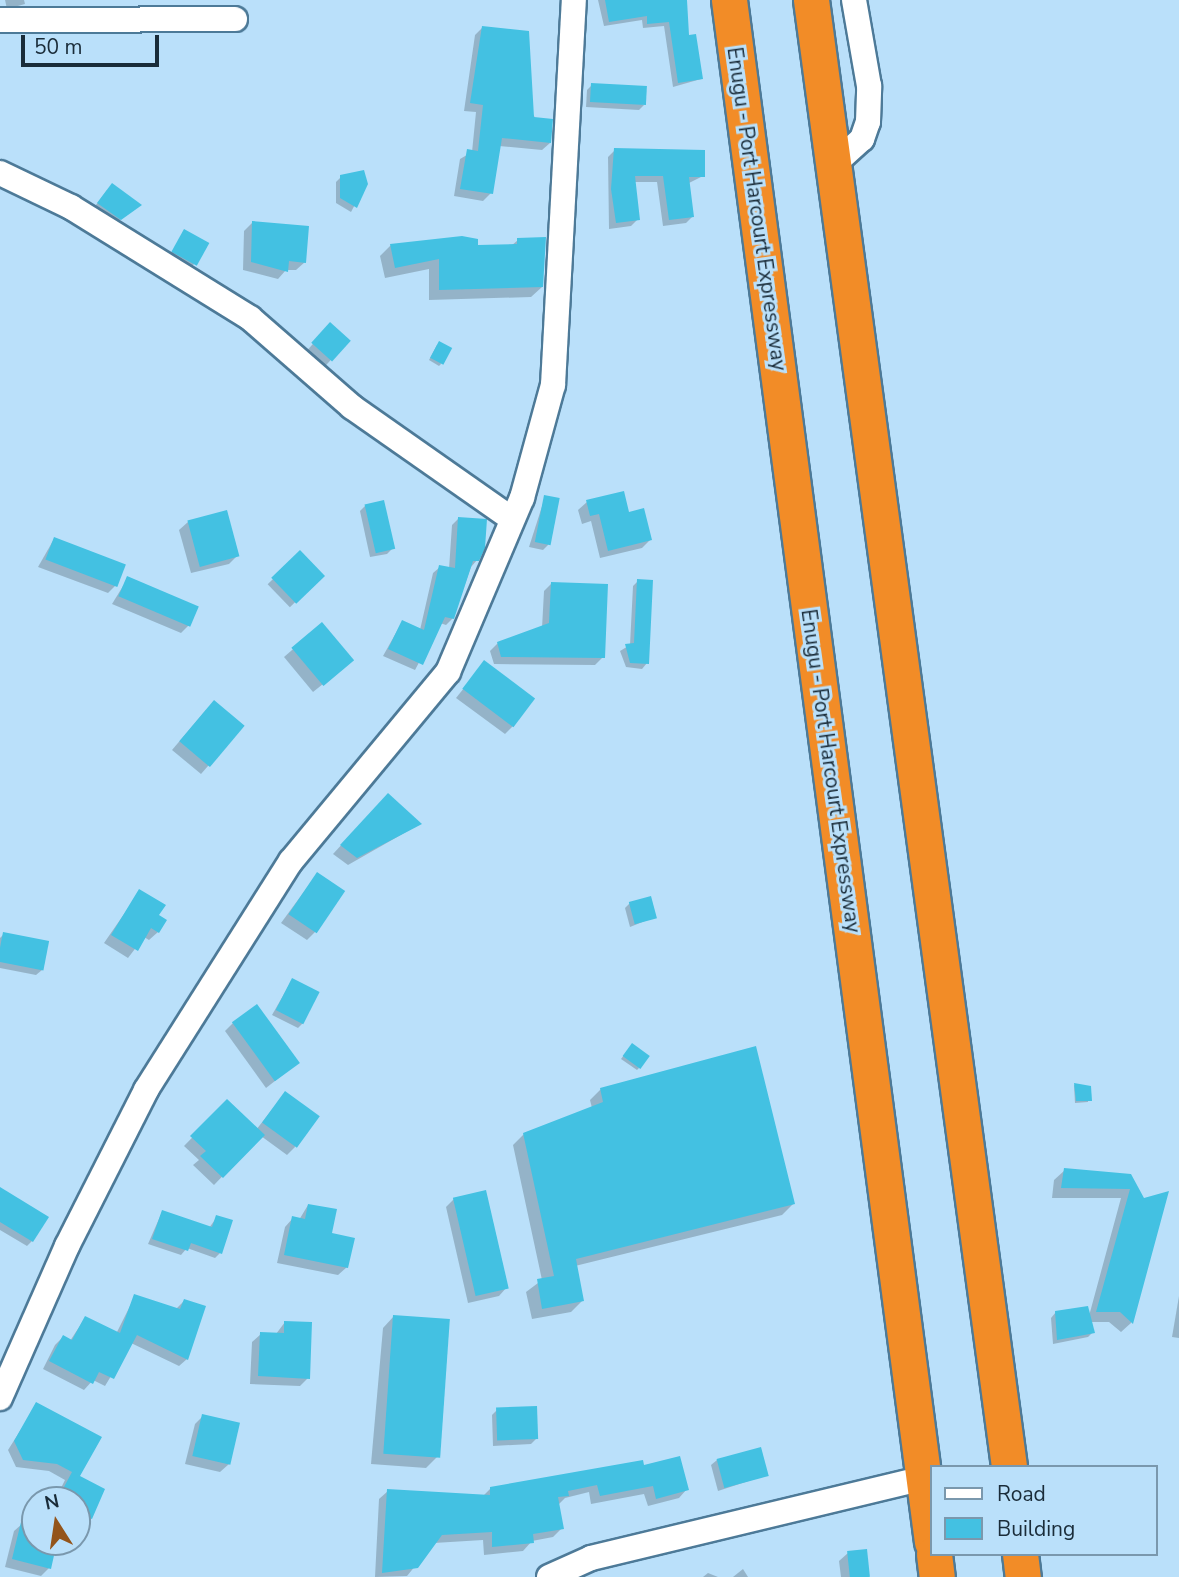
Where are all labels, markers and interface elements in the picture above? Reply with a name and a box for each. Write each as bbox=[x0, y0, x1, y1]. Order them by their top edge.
scale bar bbox=[24, 21, 163, 65]
text: 50 m bbox=[34, 33, 83, 61]
street label: Enugu - Port Harcourt Expressway bbox=[722, 46, 792, 372]
street label: Enugu - Port Harcourt Expressway bbox=[796, 608, 866, 934]
legend bbox=[930, 1465, 1158, 1556]
text: Road bbox=[997, 1480, 1046, 1508]
north arrow bbox=[21, 1486, 91, 1556]
text: N bbox=[42, 1488, 62, 1517]
text: Building bbox=[997, 1515, 1075, 1543]

